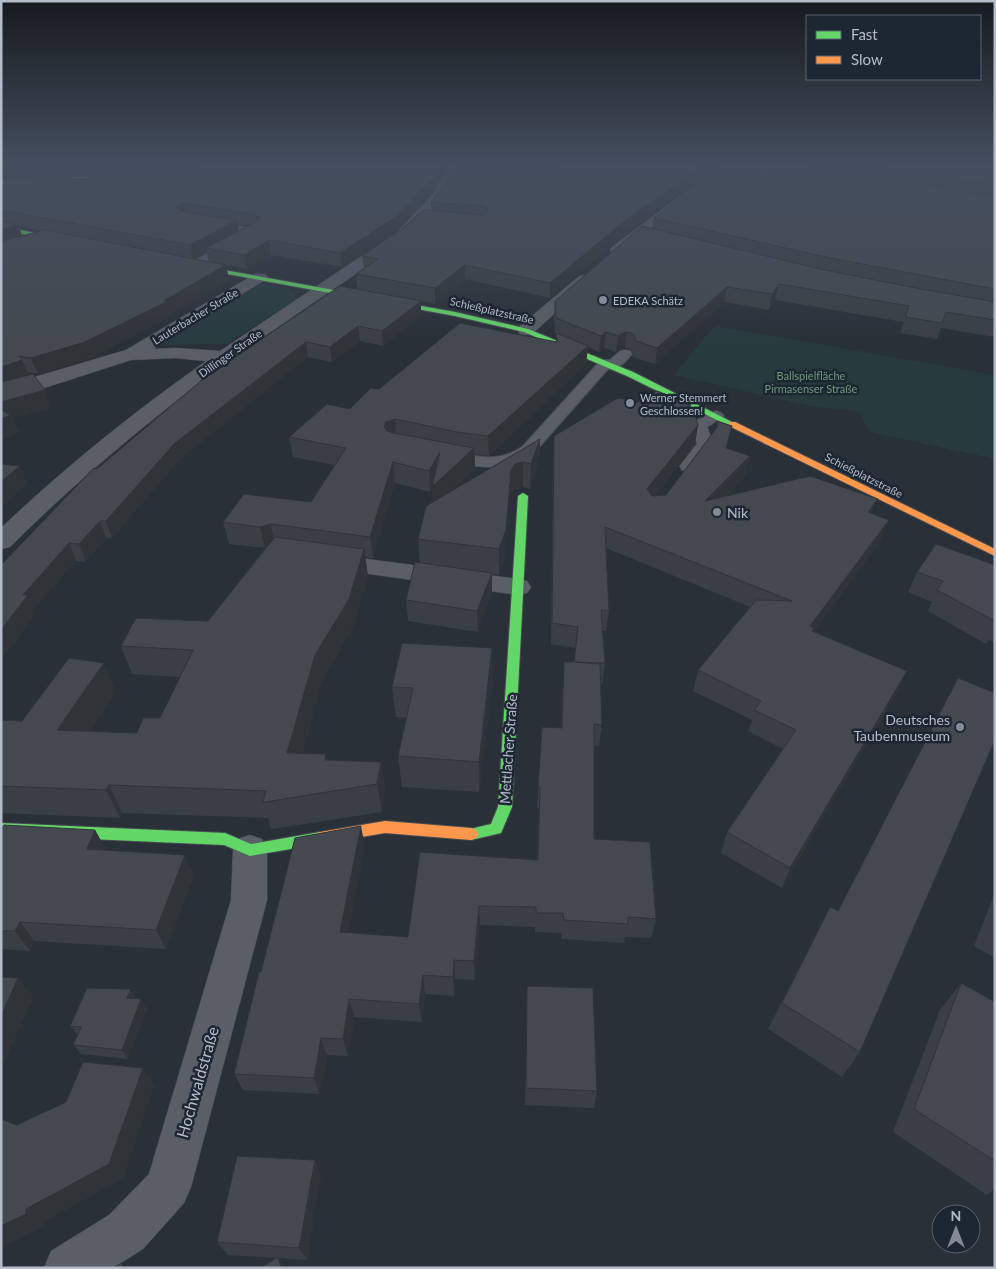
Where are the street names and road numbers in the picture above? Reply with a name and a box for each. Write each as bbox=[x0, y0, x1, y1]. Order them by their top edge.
street label: Lauterbacher Straße bbox=[150, 285, 240, 347]
street label: Schießplatzstraße bbox=[449, 294, 535, 326]
street label: Dillinger Straße bbox=[196, 326, 264, 380]
street label: Schießplatzstraße bbox=[823, 450, 905, 500]
street label: Mettlacher Straße bbox=[496, 694, 520, 804]
street label: Hochwaldstraße bbox=[172, 1024, 222, 1140]

